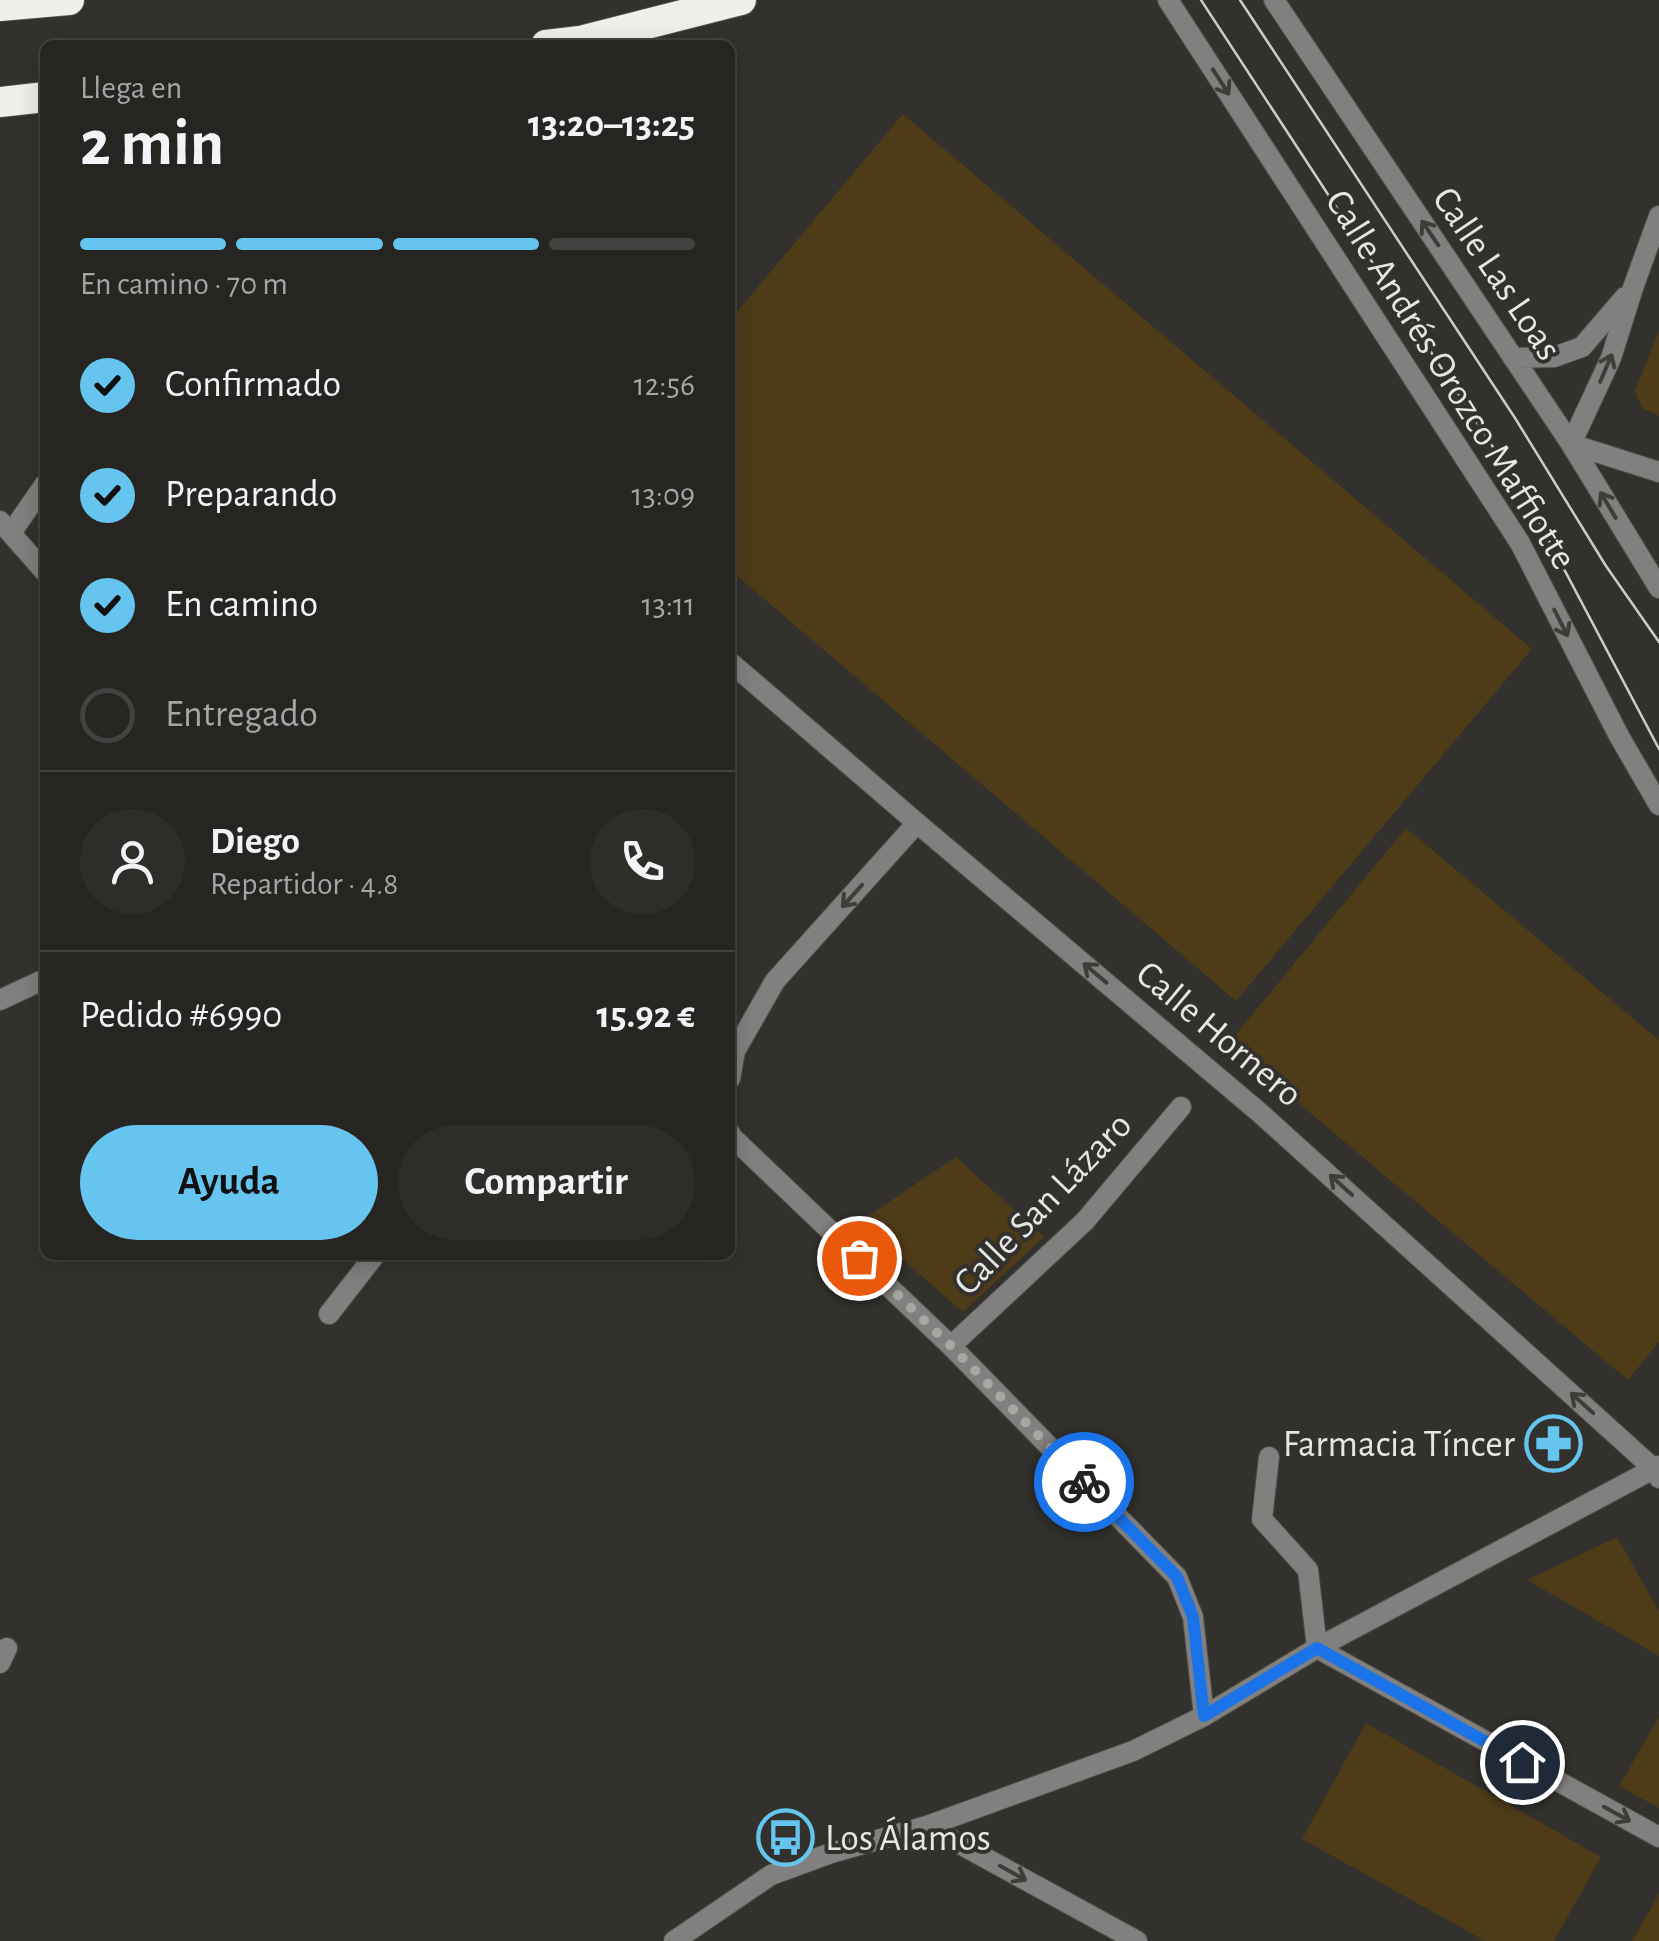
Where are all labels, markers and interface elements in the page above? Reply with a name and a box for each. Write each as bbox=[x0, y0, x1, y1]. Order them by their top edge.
one-way arrow bbox=[1211, 67, 1232, 95]
text: Llega en bbox=[80, 72, 182, 104]
text: 13:20–13:25 bbox=[528, 106, 695, 144]
text: 2 min bbox=[80, 112, 224, 177]
street label: Calle Las Loas bbox=[1425, 181, 1568, 367]
street label: Calle Andrés Orozco Maffiotte bbox=[1318, 184, 1583, 576]
one-way arrow bbox=[1419, 220, 1440, 248]
text: En camino · 70 m bbox=[80, 268, 288, 300]
one-way arrow bbox=[1598, 353, 1616, 384]
icon: check bbox=[80, 358, 135, 413]
text: Confirmado bbox=[165, 366, 341, 404]
text: 12:56 bbox=[634, 369, 695, 401]
icon: check bbox=[80, 468, 135, 523]
text: Preparando bbox=[165, 476, 338, 514]
text: 13:09 bbox=[632, 479, 695, 511]
one-way arrow bbox=[1598, 491, 1618, 520]
icon: check bbox=[80, 578, 135, 633]
text: En camino bbox=[165, 586, 318, 624]
text: 13:11 bbox=[641, 589, 695, 621]
one-way arrow bbox=[1553, 608, 1572, 638]
text: Entregado bbox=[165, 696, 318, 734]
button: person bbox=[80, 809, 185, 914]
button: phone bbox=[590, 809, 695, 914]
text: Diego bbox=[210, 823, 300, 861]
text: Repartidor · 4.8 bbox=[210, 868, 398, 900]
one-way arrow bbox=[841, 883, 864, 908]
street label: Calle Hornero bbox=[1128, 955, 1309, 1115]
one-way arrow bbox=[1082, 962, 1108, 984]
text: Pedido #6990 bbox=[80, 997, 282, 1035]
text: 15.92 € bbox=[596, 997, 695, 1035]
street label: Calle San Lázaro bbox=[947, 1106, 1139, 1303]
button: Ayuda bbox=[80, 1125, 378, 1240]
button: Compartir bbox=[398, 1125, 695, 1240]
one-way arrow bbox=[1329, 1174, 1354, 1197]
pin bbox=[817, 1216, 902, 1301]
icon: bag bbox=[832, 1231, 887, 1286]
one-way arrow bbox=[1570, 1392, 1595, 1415]
pharmacy icon: Farmacia Tíncer bbox=[1524, 1413, 1584, 1473]
place label: Farmacia Tíncer bbox=[1283, 1426, 1516, 1464]
courier bbox=[1034, 1432, 1134, 1532]
icon: bike bbox=[1057, 1455, 1112, 1510]
pin bbox=[1480, 1720, 1565, 1805]
icon: home bbox=[1495, 1735, 1550, 1790]
one-way arrow bbox=[1601, 1804, 1631, 1824]
bus stop icon: Los Álamos bbox=[756, 1807, 816, 1867]
place label: Los Álamos bbox=[825, 1816, 991, 1858]
one-way arrow bbox=[997, 1863, 1027, 1883]

